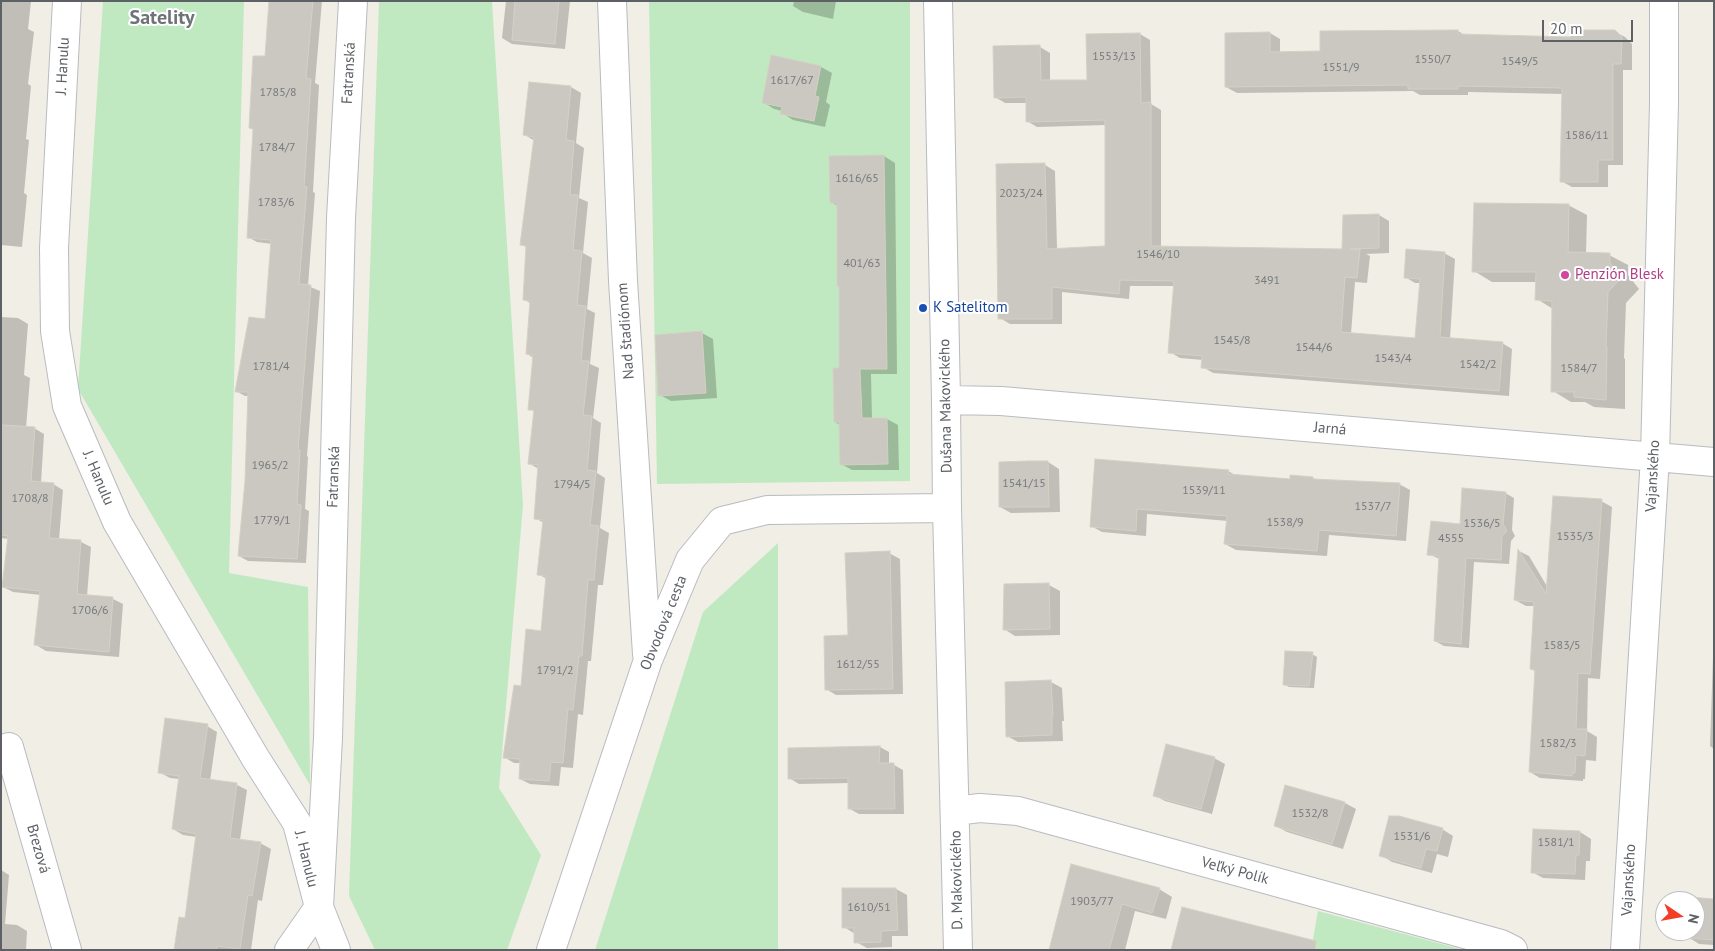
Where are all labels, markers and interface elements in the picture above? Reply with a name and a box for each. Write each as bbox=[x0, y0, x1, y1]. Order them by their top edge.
district label: Satelity bbox=[130, 6, 194, 30]
scale bar bbox=[1545, 10, 1636, 42]
text: 20 m bbox=[1550, 19, 1583, 38]
street label: J. Hanulu bbox=[52, 37, 74, 95]
street label: Fatranská bbox=[338, 42, 360, 104]
house number: 1553/13 bbox=[1092, 50, 1136, 64]
house number: 1550/7 bbox=[1415, 53, 1451, 67]
house number: 1549/5 bbox=[1502, 55, 1538, 69]
house number: 1551/9 bbox=[1323, 61, 1359, 75]
house number: 1617/67 bbox=[770, 74, 814, 88]
house number: 1785/8 bbox=[260, 86, 296, 100]
house number: 1586/11 bbox=[1565, 129, 1609, 143]
house number: 1784/7 bbox=[259, 141, 295, 155]
house number: 1616/65 bbox=[835, 172, 879, 186]
house number: 2023/24 bbox=[999, 187, 1043, 201]
house number: 1783/6 bbox=[258, 196, 294, 210]
house number: 1546/10 bbox=[1136, 248, 1180, 262]
house number: 401/63 bbox=[844, 257, 880, 271]
place label: Penzión Blesk bbox=[1575, 266, 1664, 284]
marker: Penzión Blesk bbox=[1559, 269, 1571, 281]
house number: 3491 bbox=[1254, 274, 1280, 288]
street label: Nad štadiónom bbox=[614, 282, 638, 380]
place label: K Satelitom bbox=[933, 299, 1008, 317]
marker: K Satelitom bbox=[917, 302, 929, 314]
house number: 1545/8 bbox=[1214, 334, 1250, 348]
street label: Dušana Makovického bbox=[936, 339, 956, 473]
house number: 1544/6 bbox=[1296, 341, 1332, 355]
house number: 1543/4 bbox=[1375, 352, 1411, 366]
house number: 1542/2 bbox=[1460, 358, 1496, 372]
house number: 1781/4 bbox=[253, 360, 289, 374]
house number: 1584/7 bbox=[1561, 362, 1597, 376]
street label: Jarná bbox=[1313, 419, 1347, 439]
street label: Vajanského bbox=[1642, 440, 1664, 512]
street label: Fatranská bbox=[324, 446, 344, 508]
street label: J. Hanulu bbox=[78, 448, 118, 508]
house number: 1965/2 bbox=[252, 459, 288, 473]
house number: 1541/15 bbox=[1002, 477, 1046, 491]
house number: 1794/5 bbox=[554, 478, 590, 492]
house number: 1539/11 bbox=[1182, 484, 1226, 498]
house number: 1708/8 bbox=[12, 492, 48, 506]
house number: 1537/7 bbox=[1355, 500, 1391, 514]
house number: 1779/1 bbox=[254, 514, 290, 528]
house number: 1538/9 bbox=[1267, 516, 1303, 530]
house number: 1536/5 bbox=[1464, 517, 1500, 531]
house number: 1535/3 bbox=[1557, 530, 1593, 544]
house number: 4555 bbox=[1438, 532, 1464, 546]
street label: Obvodová cesta bbox=[637, 573, 691, 673]
house number: 1706/6 bbox=[72, 604, 108, 618]
house number: 1583/5 bbox=[1544, 639, 1580, 653]
house number: 1612/55 bbox=[836, 658, 880, 672]
house number: 1791/2 bbox=[537, 664, 573, 678]
house number: 1582/3 bbox=[1540, 737, 1576, 751]
house number: 1532/8 bbox=[1292, 807, 1328, 821]
street label: Brezová bbox=[22, 822, 54, 876]
street label: J. Hanulu bbox=[290, 829, 322, 889]
street label: D. Makovického bbox=[947, 830, 967, 930]
house number: 1531/6 bbox=[1394, 830, 1430, 844]
house number: 1581/1 bbox=[1538, 836, 1574, 850]
street label: Vajanského bbox=[1618, 844, 1640, 916]
street label: Veľký Polík bbox=[1199, 853, 1271, 889]
north arrow bbox=[1655, 891, 1705, 941]
house number: 1903/77 bbox=[1070, 895, 1114, 909]
house number: 1610/51 bbox=[847, 901, 891, 915]
text: N bbox=[1684, 913, 1703, 925]

